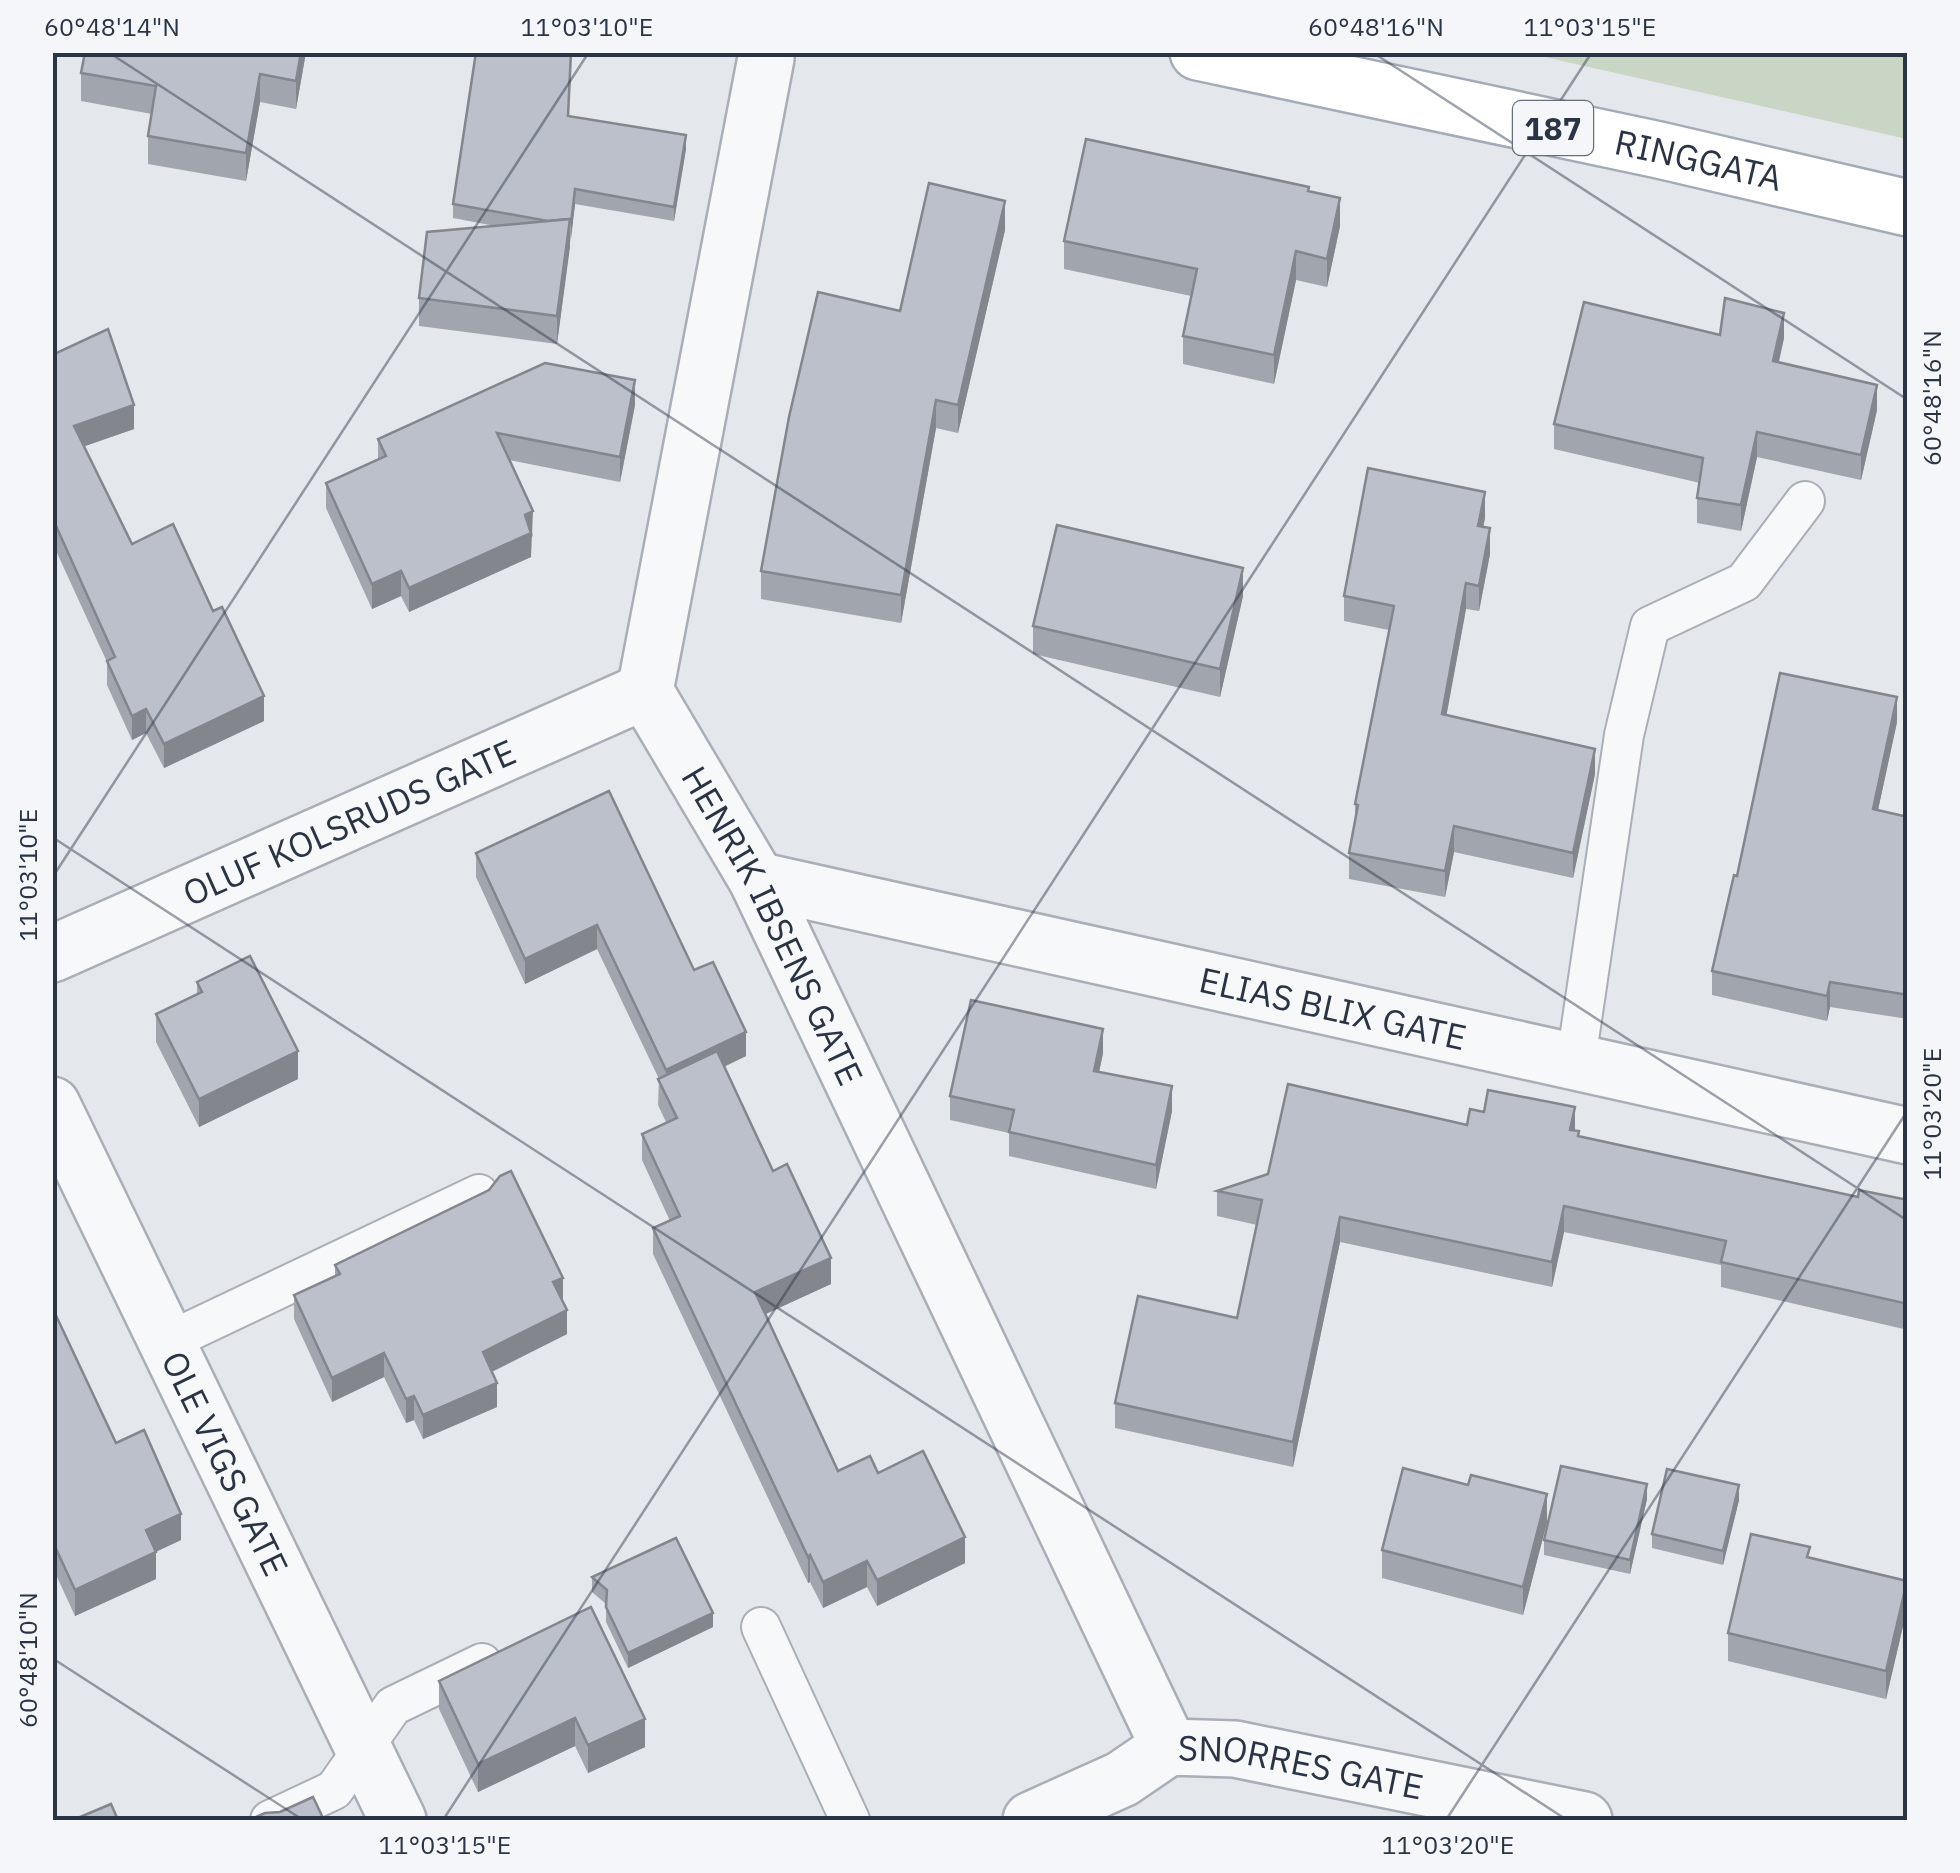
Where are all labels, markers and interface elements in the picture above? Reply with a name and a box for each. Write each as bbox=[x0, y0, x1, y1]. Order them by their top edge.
text: 60°48'14"N bbox=[44, 10, 180, 43]
text: 11°03'10"E bbox=[521, 10, 653, 43]
text: 60°48'16"N bbox=[1308, 10, 1444, 43]
text: 11°03'15"E bbox=[1524, 10, 1656, 43]
road number: 187 bbox=[1513, 101, 1593, 155]
street label: RINGGATA bbox=[1611, 118, 1787, 201]
text: 60°48'16"N bbox=[1915, 330, 1948, 466]
street label: OLUF KOLSRUDS GATE bbox=[175, 728, 523, 916]
street label: HENRIK IBSENS GATE bbox=[672, 758, 874, 1092]
text: 11°03'10"E bbox=[11, 809, 44, 941]
street label: ELIAS BLIX GATE bbox=[1195, 956, 1471, 1060]
text: 11°03'20"E bbox=[1915, 1048, 1948, 1180]
street label: OLE VIGS GATE bbox=[151, 1343, 299, 1583]
text: 60°48'10"N bbox=[11, 1592, 44, 1728]
street label: SNORRES GATE bbox=[1177, 1724, 1427, 1810]
text: 11°03'15"E bbox=[379, 1828, 511, 1861]
text: 11°03'20"E bbox=[1382, 1828, 1514, 1861]

